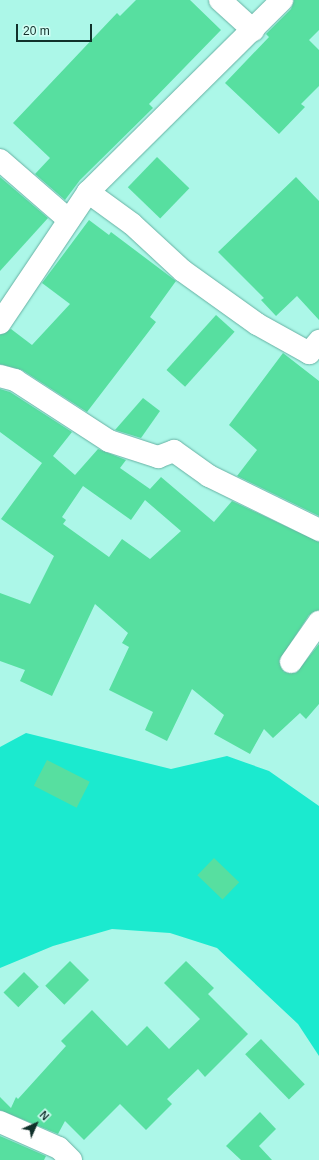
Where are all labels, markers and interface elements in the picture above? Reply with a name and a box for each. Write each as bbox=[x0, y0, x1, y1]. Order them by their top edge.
scale bar bbox=[18, 16, 94, 42]
text: 20 m bbox=[23, 24, 50, 38]
north arrow bbox=[16, 1104, 56, 1144]
text: N bbox=[37, 1108, 52, 1123]

